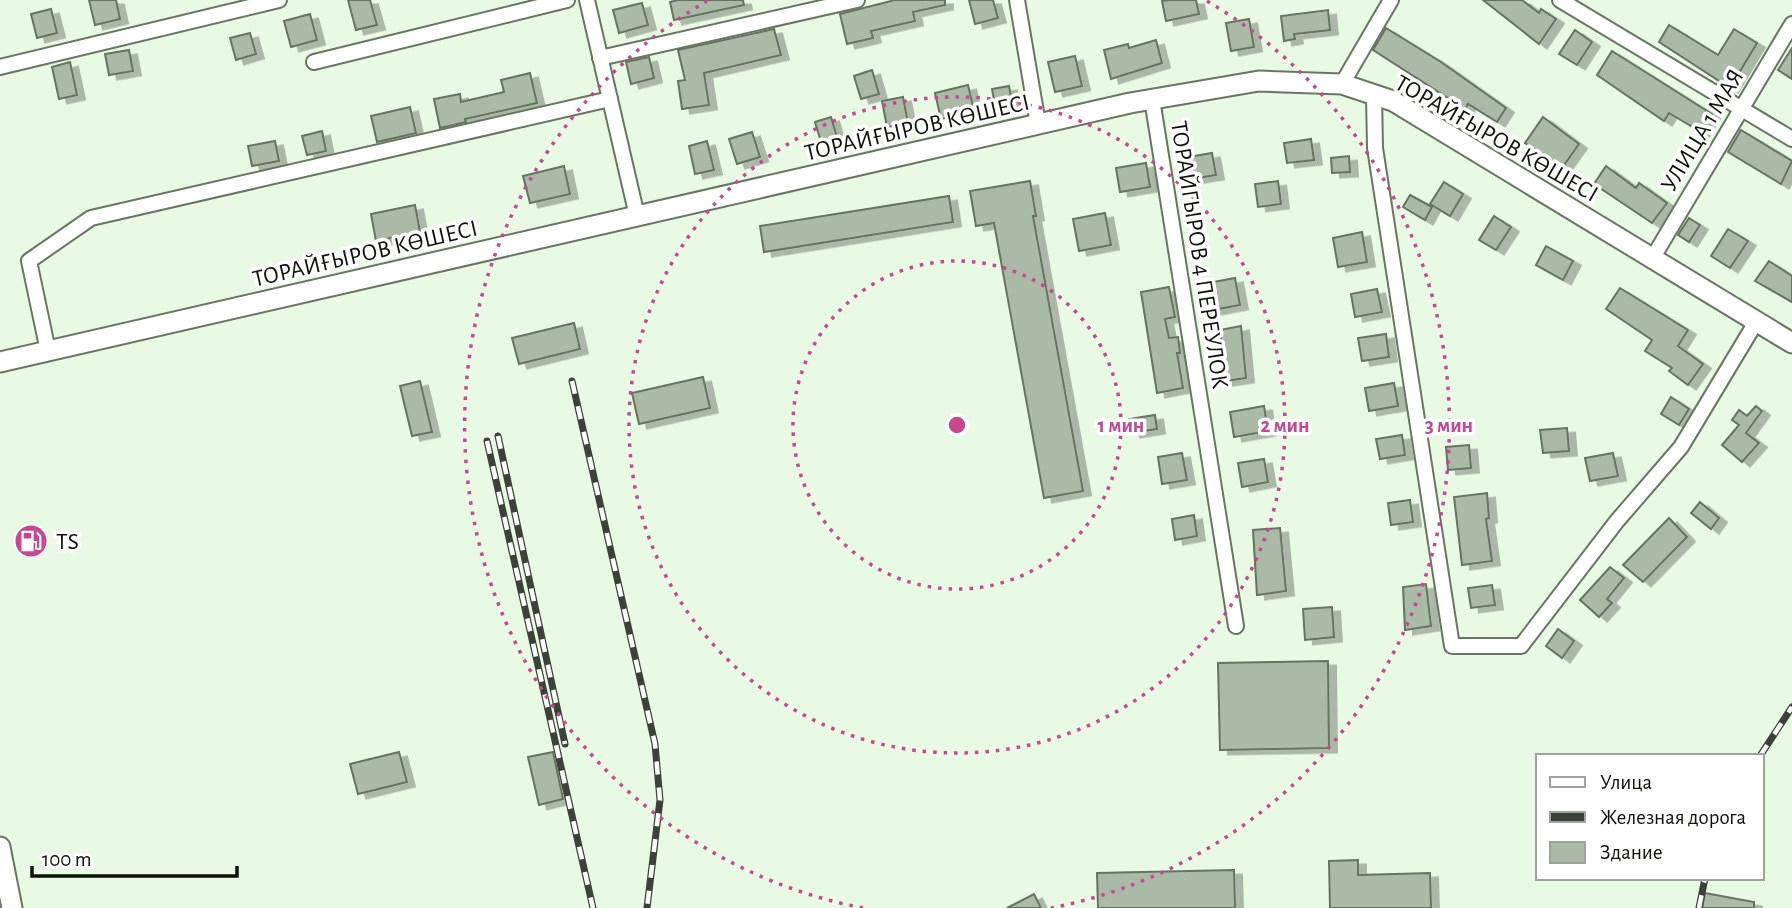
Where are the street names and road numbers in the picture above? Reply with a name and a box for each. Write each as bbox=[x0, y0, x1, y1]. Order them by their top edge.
street label: УЛИЦА 1 МАЯ bbox=[1657, 65, 1749, 196]
street label: ТОРАЙҒЫРОВ КӨШЕСІ bbox=[1391, 71, 1602, 207]
street label: ТОРАЙҒЫРОВ КӨШЕСІ bbox=[802, 90, 1032, 166]
street label: ТОРАЙГЫРОВ 4 ПЕРЕУЛОК bbox=[1166, 120, 1232, 391]
street label: ТОРАЙҒЫРОВ КӨШЕСІ bbox=[250, 216, 480, 292]

